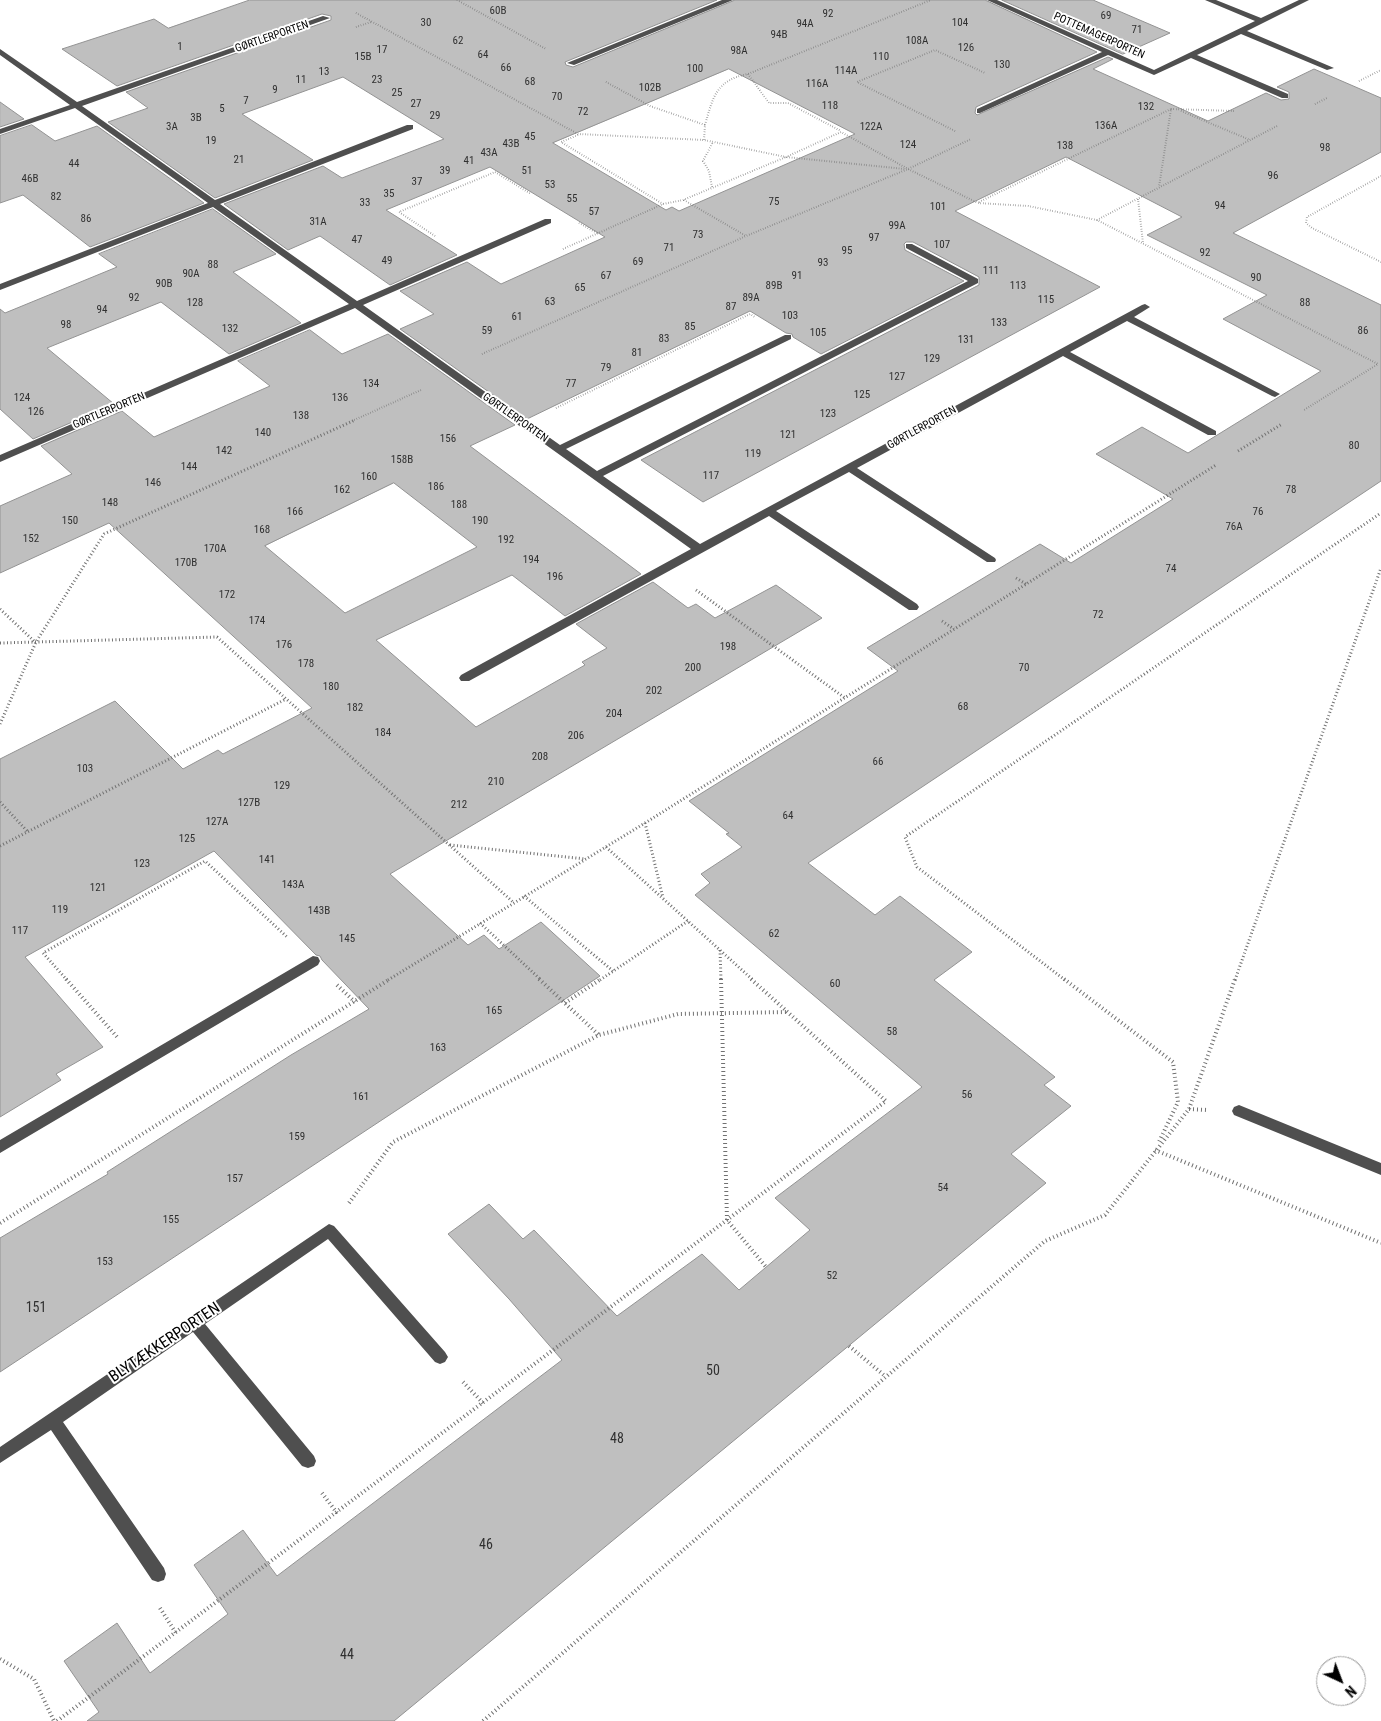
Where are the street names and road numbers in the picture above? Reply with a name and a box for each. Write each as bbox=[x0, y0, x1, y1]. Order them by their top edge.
street label: POTTEMAGERPORTEN bbox=[1051, 10, 1147, 62]
street label: GØRTLERPORTEN bbox=[233, 18, 311, 56]
street label: GØRTLERPORTEN bbox=[71, 390, 147, 432]
street label: GØRTLERPORTEN bbox=[480, 391, 550, 445]
street label: GØRTLERPORTEN bbox=[885, 404, 959, 452]
street label: BLYTÆKKERPORTEN bbox=[106, 1299, 224, 1387]

